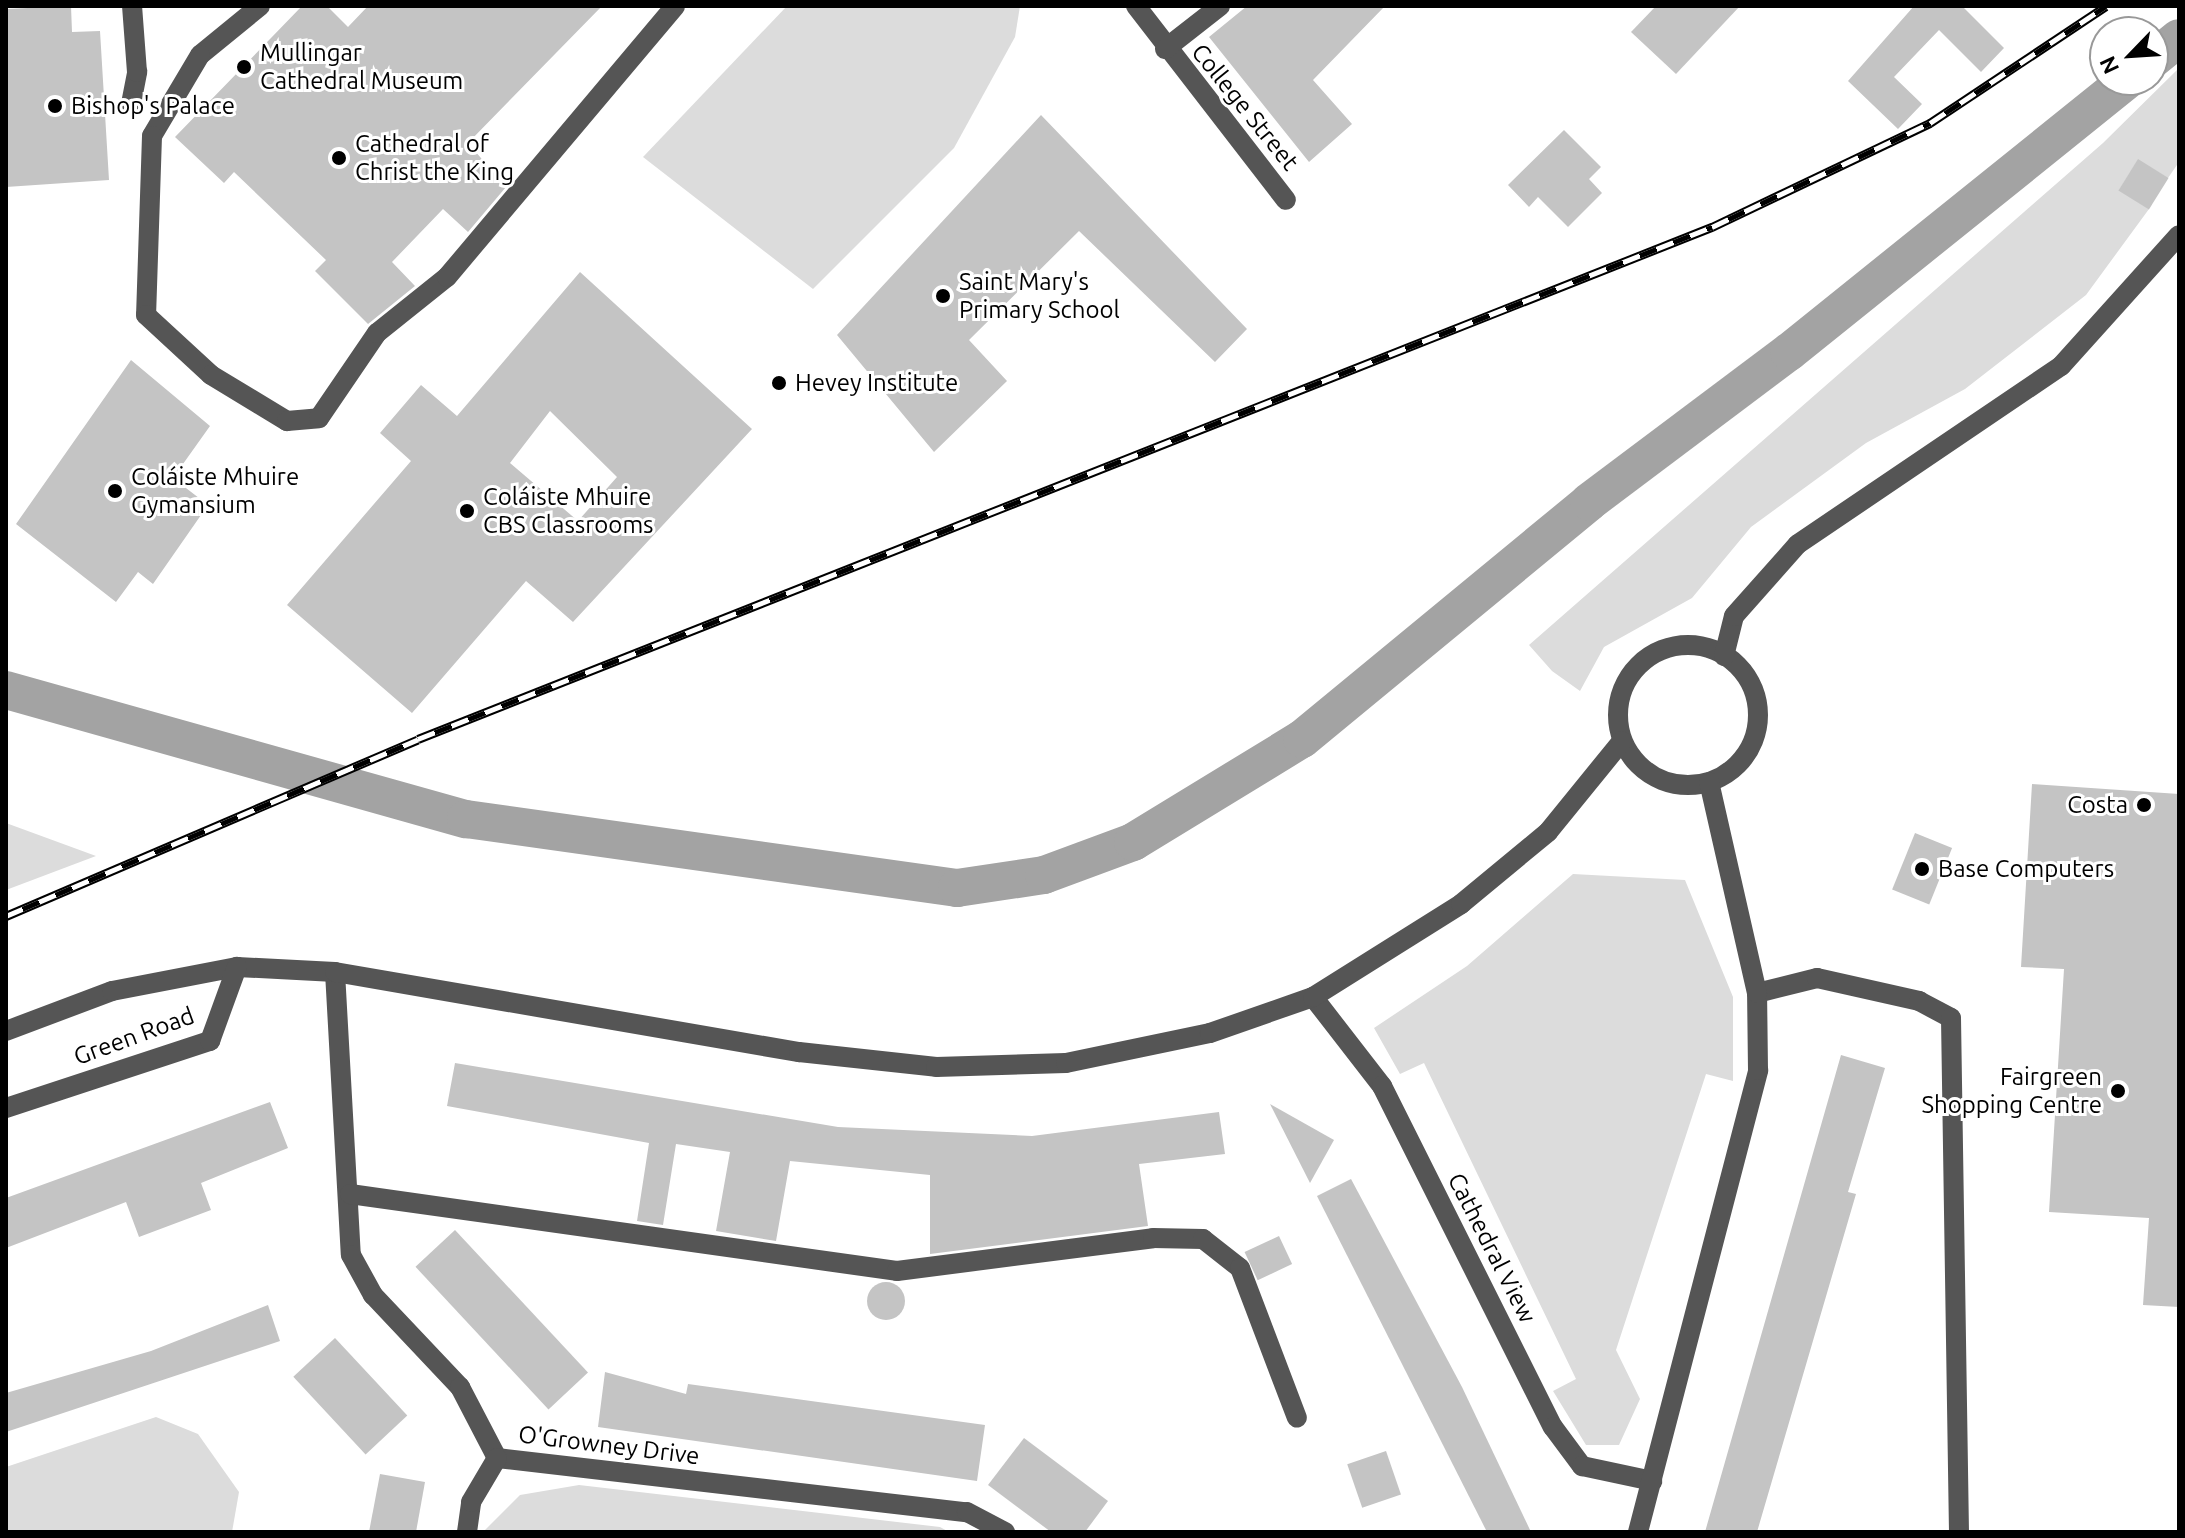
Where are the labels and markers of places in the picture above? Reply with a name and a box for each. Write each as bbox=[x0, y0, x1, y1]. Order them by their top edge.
place label: Mullingar Cathedral Museum bbox=[260, 39, 463, 95]
marker: Mullingar Cathedral Museum bbox=[235, 58, 253, 76]
place label: Bishop's Palace bbox=[71, 92, 235, 120]
marker: Bishop's Palace bbox=[46, 97, 64, 115]
place label: Cathedral of Christ the King bbox=[355, 130, 514, 186]
marker: Cathedral of Christ the King bbox=[330, 149, 348, 167]
place label: Saint Mary's Primary School bbox=[959, 268, 1120, 324]
marker: Saint Mary's Primary School bbox=[934, 287, 952, 305]
place label: Hevey Institute bbox=[795, 369, 958, 397]
marker: Hevey Institute bbox=[770, 374, 788, 392]
place label: Coláiste Mhuire Gymansium bbox=[131, 463, 299, 519]
marker: Coláiste Mhuire Gymansium bbox=[106, 482, 124, 500]
place label: Coláiste Mhuire CBS Classrooms bbox=[483, 483, 654, 539]
marker: Coláiste Mhuire CBS Classrooms bbox=[458, 502, 476, 520]
place label: Costa bbox=[2067, 791, 2128, 819]
marker: Costa bbox=[2135, 796, 2153, 814]
place label: Base Computers bbox=[1938, 855, 2114, 883]
marker: Base Computers bbox=[1913, 860, 1931, 878]
place label: Fairgreen Shopping Centre bbox=[1921, 1063, 2102, 1119]
marker: Fairgreen Shopping Centre bbox=[2109, 1082, 2127, 1100]

